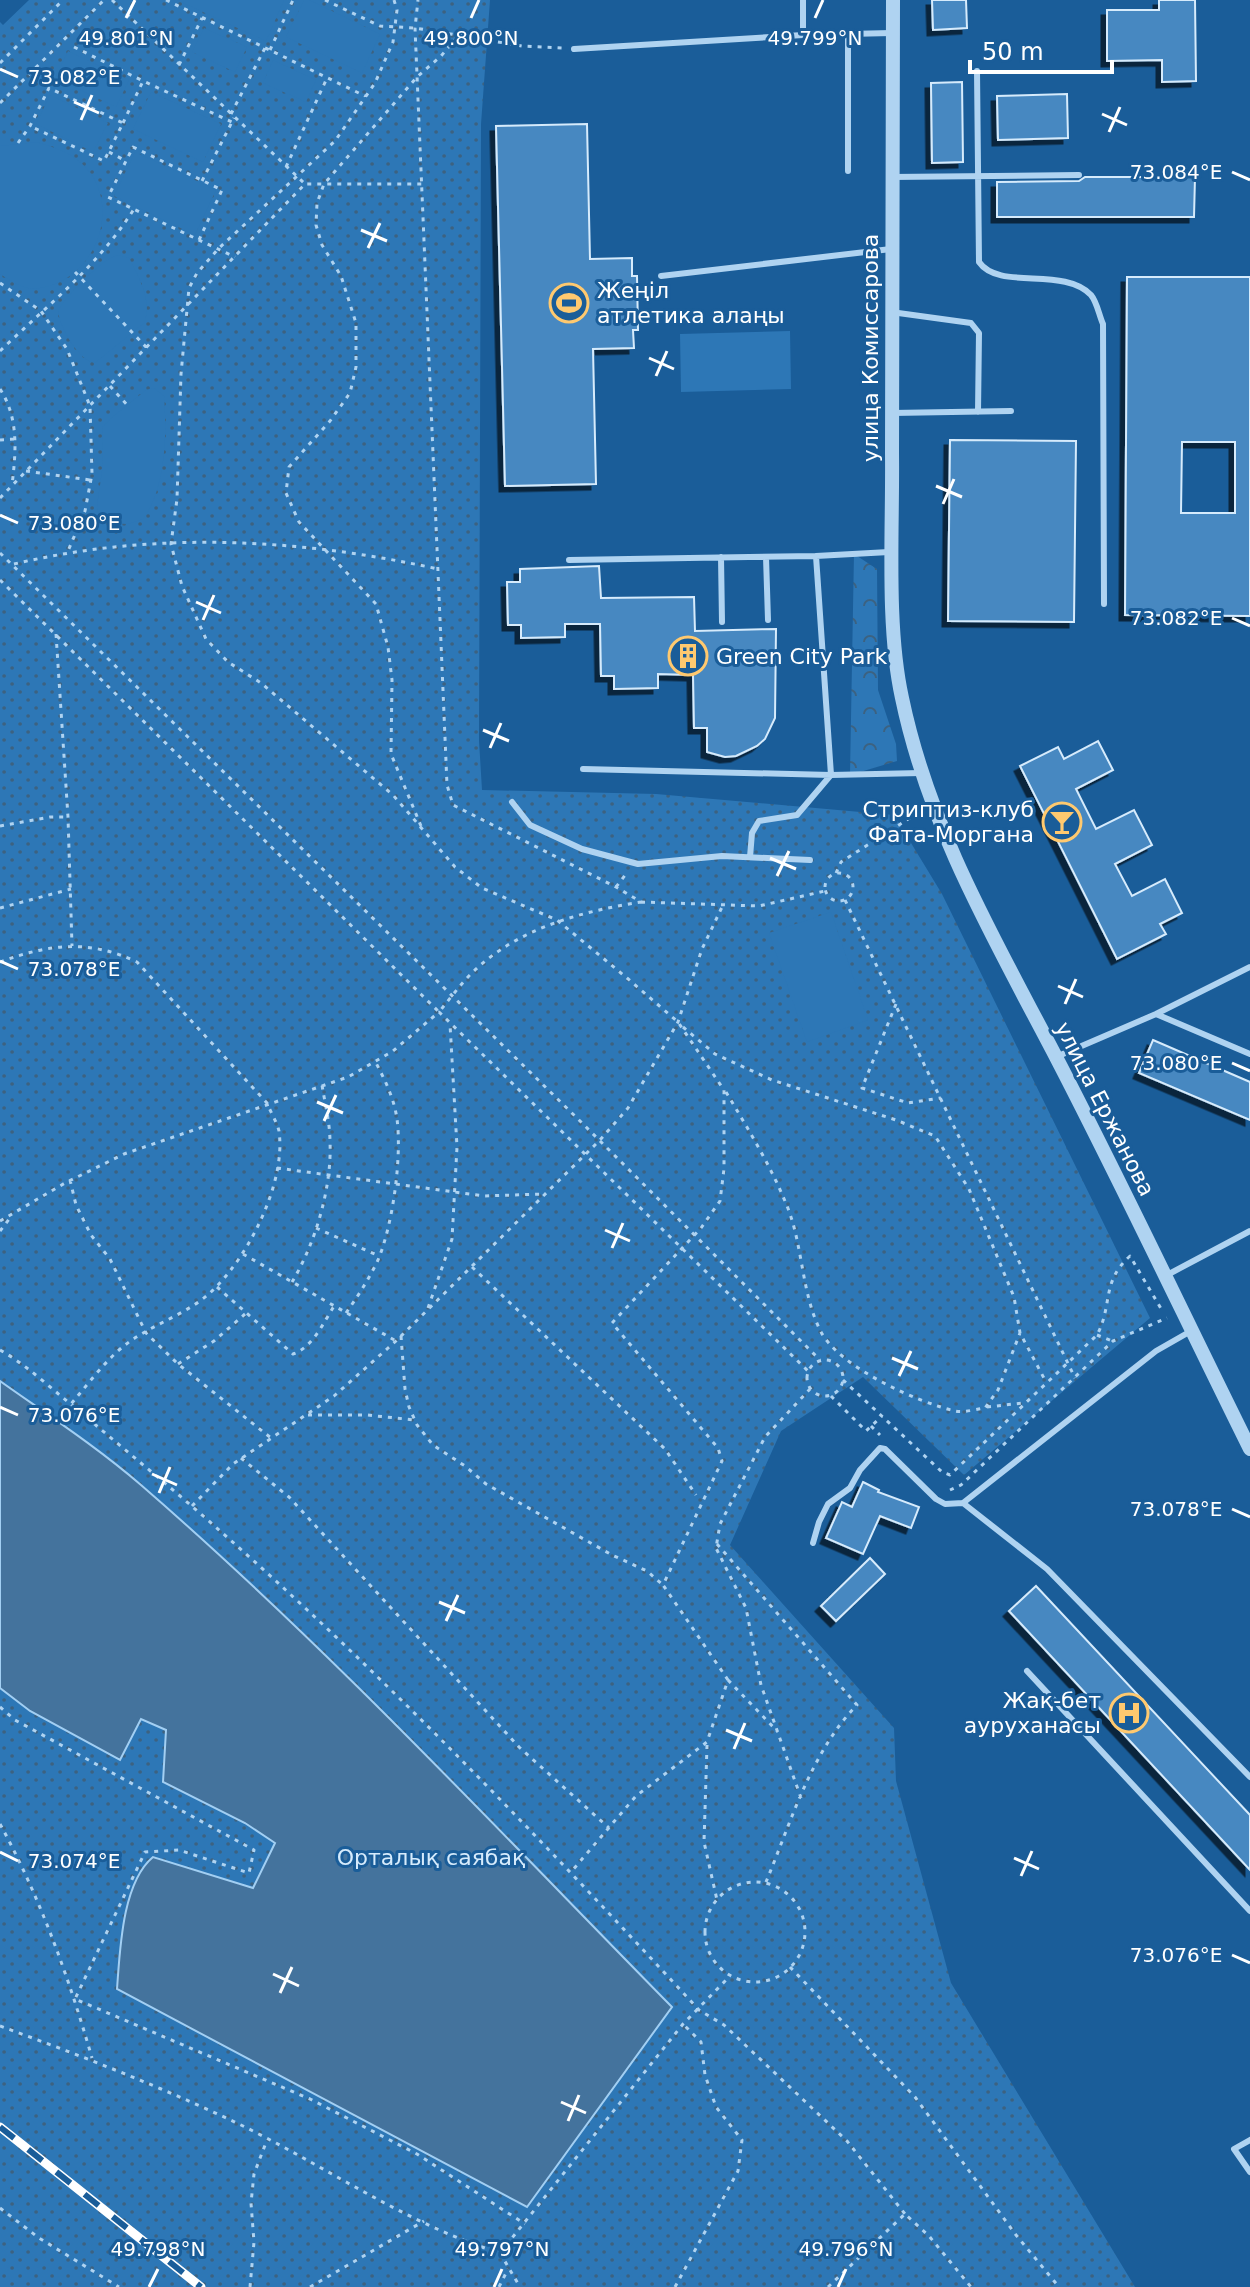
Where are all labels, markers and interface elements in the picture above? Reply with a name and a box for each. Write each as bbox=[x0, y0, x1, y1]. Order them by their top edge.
scale bar bbox=[970, 24, 1112, 74]
text: 49.801°N bbox=[79, 26, 173, 50]
text: 49.800°N bbox=[424, 26, 518, 50]
text: 49.799°N bbox=[768, 26, 862, 50]
text: 50 m bbox=[982, 38, 1044, 66]
text: 73.082°E bbox=[28, 65, 120, 89]
text: 73.084°E bbox=[1130, 160, 1222, 184]
street label: улица Комиссарова bbox=[858, 234, 883, 462]
place label: Жеңіл атлетика алаңы bbox=[597, 278, 785, 328]
sports icon: Жеңіл атлетика алаңы bbox=[548, 282, 590, 324]
text: 73.080°E bbox=[28, 511, 120, 535]
text: 73.082°E bbox=[1130, 606, 1222, 630]
building icon: Green City Park bbox=[667, 635, 709, 677]
place label: Green City Park bbox=[716, 644, 888, 669]
place label: Стриптиз-клуб Фата-Моргана bbox=[862, 797, 1034, 847]
bar icon: Стриптиз-клуб Фата-Моргана bbox=[1041, 801, 1083, 843]
text: 73.078°E bbox=[28, 957, 120, 981]
street label: улица Ержанова bbox=[1050, 1018, 1160, 1200]
text: 73.080°E bbox=[1130, 1051, 1222, 1075]
text: 73.076°E bbox=[28, 1403, 120, 1427]
text: 73.078°E bbox=[1130, 1497, 1222, 1521]
place label: Жақ-бет ауруханасы bbox=[964, 1688, 1101, 1738]
hospital icon: Жақ-бет ауруханасы bbox=[1108, 1692, 1150, 1734]
park label: Орталық саябақ bbox=[337, 1845, 525, 1870]
text: 73.074°E bbox=[28, 1849, 120, 1873]
text: 73.076°E bbox=[1130, 1943, 1222, 1967]
text: 49.798°N bbox=[111, 2237, 205, 2261]
text: 49.797°N bbox=[455, 2237, 549, 2261]
text: 49.796°N bbox=[799, 2237, 893, 2261]

